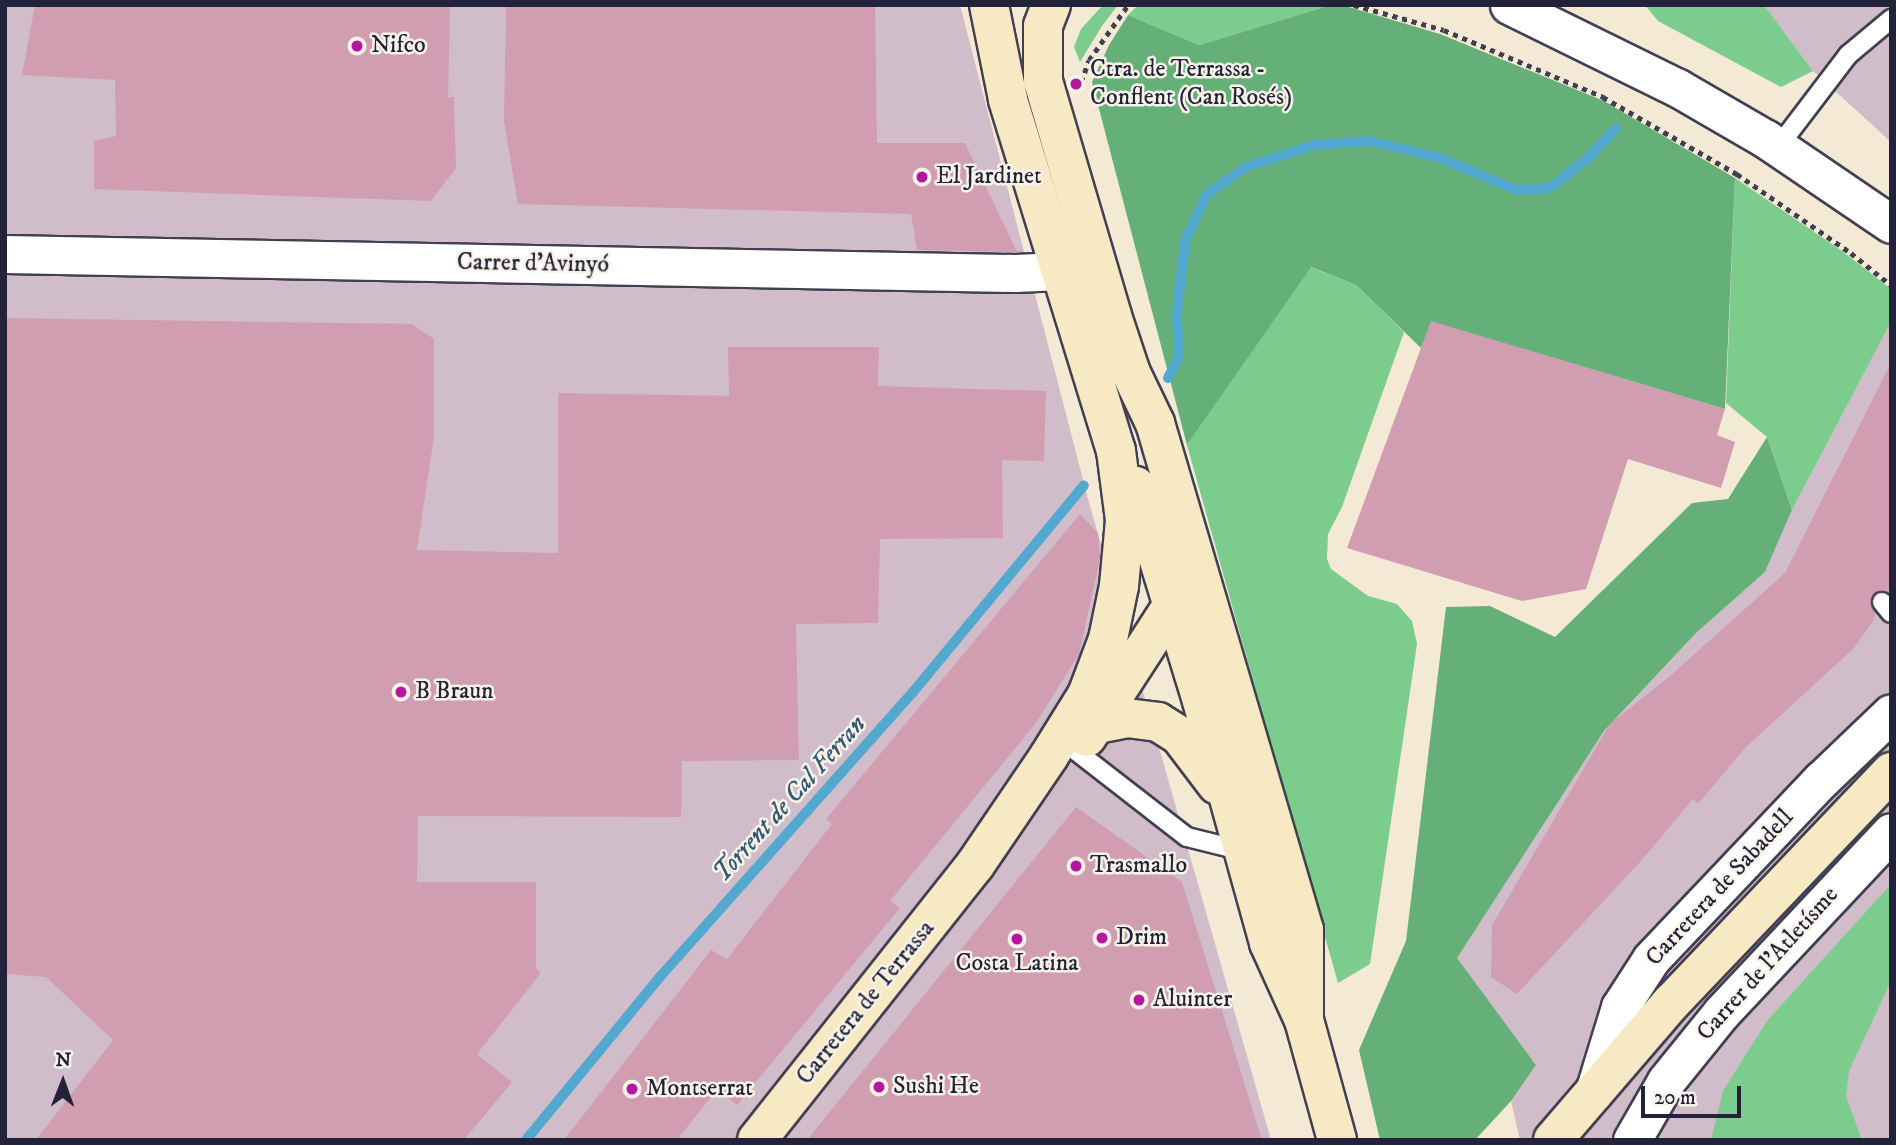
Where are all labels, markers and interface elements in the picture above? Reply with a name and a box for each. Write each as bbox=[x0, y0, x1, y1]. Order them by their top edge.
place label: Nifco bbox=[371, 32, 426, 60]
marker: Nifco bbox=[349, 38, 365, 54]
place label: Ctra. de Terrassa - Conflent (Can Rosés) bbox=[1090, 56, 1292, 112]
marker: Ctra. de Terrassa - Conflent (Can Rosés) bbox=[1068, 76, 1084, 92]
place label: El Jardinet bbox=[936, 163, 1042, 191]
marker: El Jardinet bbox=[914, 169, 930, 185]
street label: Carrer d'Avinyó bbox=[457, 248, 609, 280]
place label: B Braun bbox=[415, 678, 494, 706]
marker: B Braun bbox=[393, 684, 409, 700]
water label: Torrent de Cal Ferran bbox=[707, 709, 873, 889]
street label: Carretera de Sabadell bbox=[1640, 804, 1800, 972]
place label: Trasmallo bbox=[1090, 852, 1187, 880]
marker: Trasmallo bbox=[1068, 858, 1084, 874]
street label: Carrer de l'Atletísme bbox=[1691, 881, 1845, 1047]
street label: Carretera de Terrassa bbox=[791, 915, 941, 1091]
place label: Drim bbox=[1116, 924, 1167, 952]
marker: Drim bbox=[1094, 930, 1110, 946]
marker: Costa Latina bbox=[1009, 931, 1025, 947]
place label: Costa Latina bbox=[956, 950, 1078, 978]
place label: Aluinter bbox=[1153, 986, 1232, 1014]
marker: Aluinter bbox=[1131, 992, 1147, 1008]
north arrow bbox=[28, 1047, 98, 1117]
text: N bbox=[55, 1049, 71, 1072]
scale bar bbox=[1644, 1072, 1744, 1116]
place label: Sushi He bbox=[893, 1073, 979, 1101]
place label: Montserrat bbox=[646, 1075, 753, 1103]
marker: Sushi He bbox=[871, 1079, 887, 1095]
marker: Montserrat bbox=[624, 1081, 640, 1097]
text: 20 m bbox=[1654, 1085, 1696, 1111]

